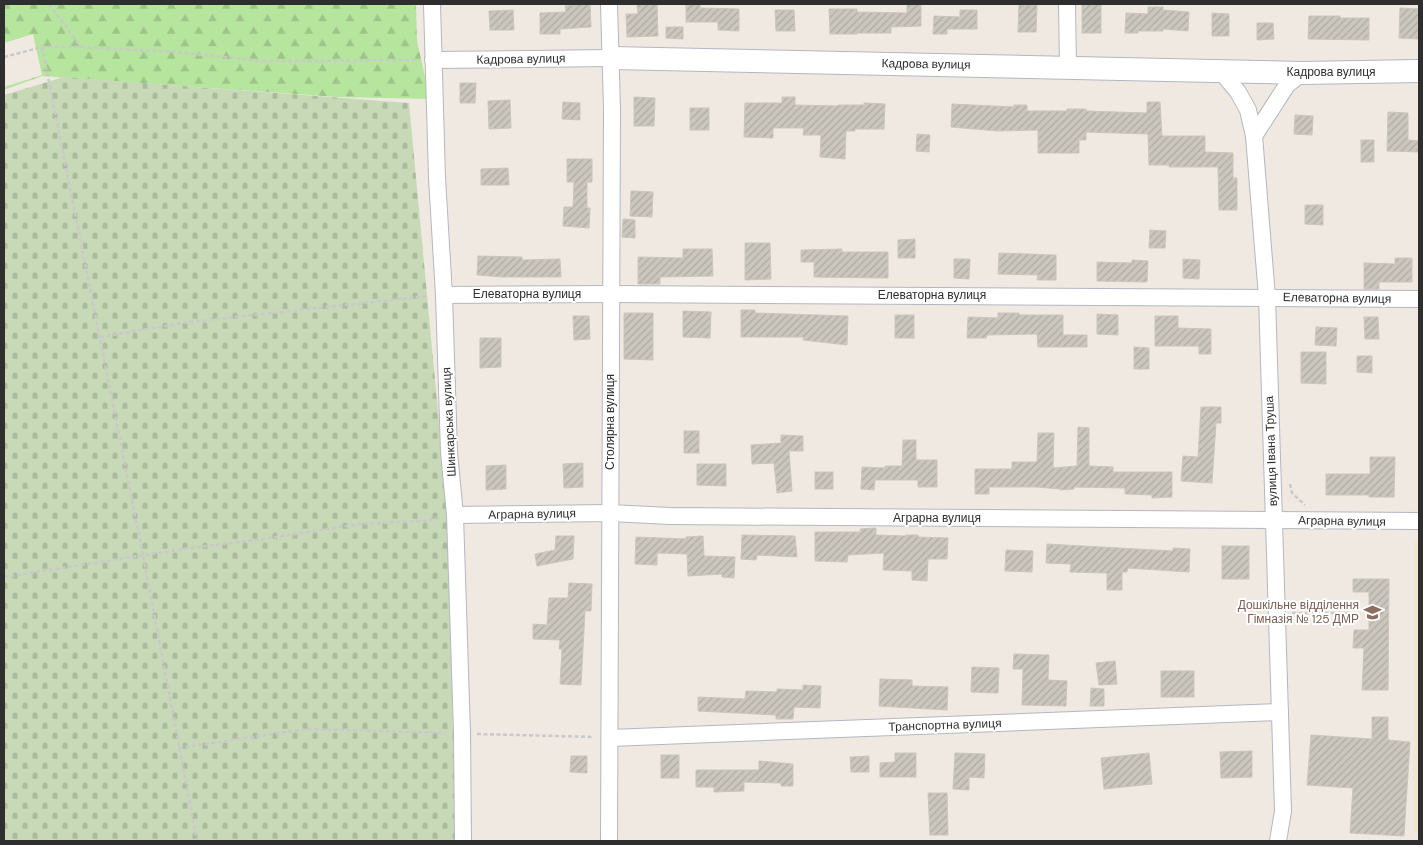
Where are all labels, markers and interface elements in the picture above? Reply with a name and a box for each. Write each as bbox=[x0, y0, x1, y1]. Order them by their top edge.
street label: Кадрова вулиця bbox=[476, 50, 566, 68]
street label: Кадрова вулиця bbox=[881, 55, 971, 73]
street label: Кадрова вулиця bbox=[1286, 64, 1376, 80]
street label: Елеваторна вулиця bbox=[473, 286, 581, 302]
street label: Елеваторна вулиця bbox=[878, 287, 986, 303]
street label: Елеваторна вулиця bbox=[1283, 289, 1391, 307]
street label: Шинкарська вулиця bbox=[438, 367, 460, 477]
street label: Столярна вулиця bbox=[602, 374, 618, 470]
street label: вулиця Івана Труша bbox=[1261, 395, 1281, 506]
street label: Аграрна вулиця bbox=[488, 505, 576, 523]
street label: Аграрна вулиця bbox=[893, 510, 981, 526]
street label: Аграрна вулиця bbox=[1298, 512, 1386, 530]
place label: Дошкільне відділення Гімназія № 125 ДМР bbox=[1238, 597, 1359, 627]
school or university icon: Дошкільне відділення Гімназія № 125 ДМР bbox=[1363, 602, 1383, 622]
street label: Транспортна вулиця bbox=[888, 715, 1002, 735]

